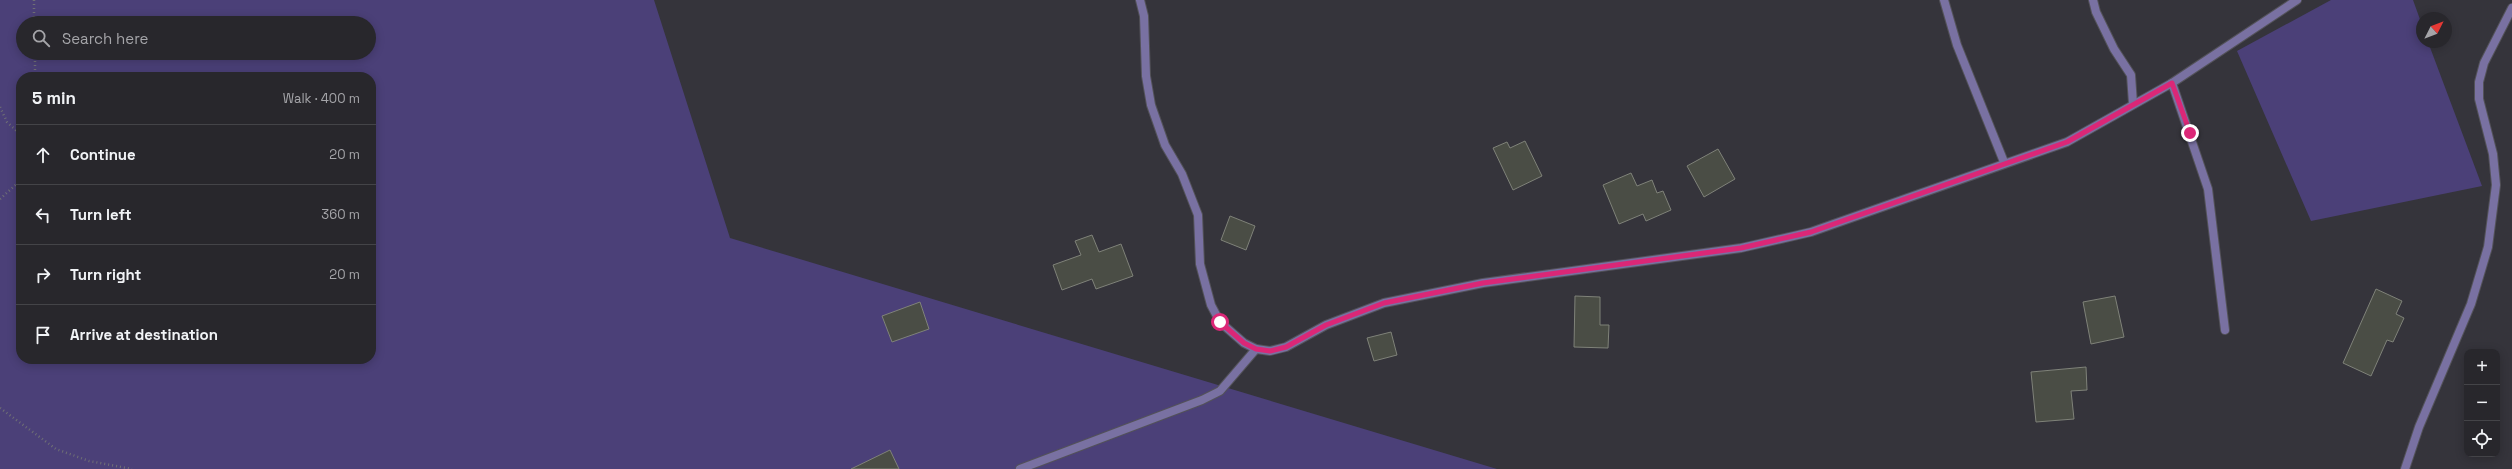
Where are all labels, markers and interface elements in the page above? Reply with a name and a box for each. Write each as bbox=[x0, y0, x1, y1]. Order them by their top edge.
north arrow bbox=[2416, 12, 2452, 48]
search box bbox=[16, 16, 376, 60]
icon: search bbox=[30, 27, 52, 49]
text: Search here bbox=[62, 29, 148, 48]
text: 5 min bbox=[32, 87, 76, 109]
text: Walk · 400 m bbox=[283, 90, 360, 107]
route end bbox=[2181, 124, 2199, 142]
icon: ahead bbox=[32, 144, 54, 166]
text: Continue bbox=[70, 145, 136, 164]
text: 20 m bbox=[329, 146, 360, 163]
icon: left bbox=[32, 204, 54, 226]
text: Turn left bbox=[70, 205, 132, 224]
text: 360 m bbox=[321, 206, 360, 223]
icon: right bbox=[32, 264, 54, 286]
text: Turn right bbox=[70, 265, 141, 284]
text: 20 m bbox=[329, 266, 360, 283]
route start bbox=[1211, 313, 1229, 331]
icon: arrive bbox=[32, 324, 54, 346]
text: Arrive at destination bbox=[70, 325, 218, 344]
map controls bbox=[2464, 349, 2500, 457]
button: + bbox=[2464, 349, 2500, 385]
button: − bbox=[2464, 385, 2500, 421]
button: locate bbox=[2464, 421, 2500, 457]

